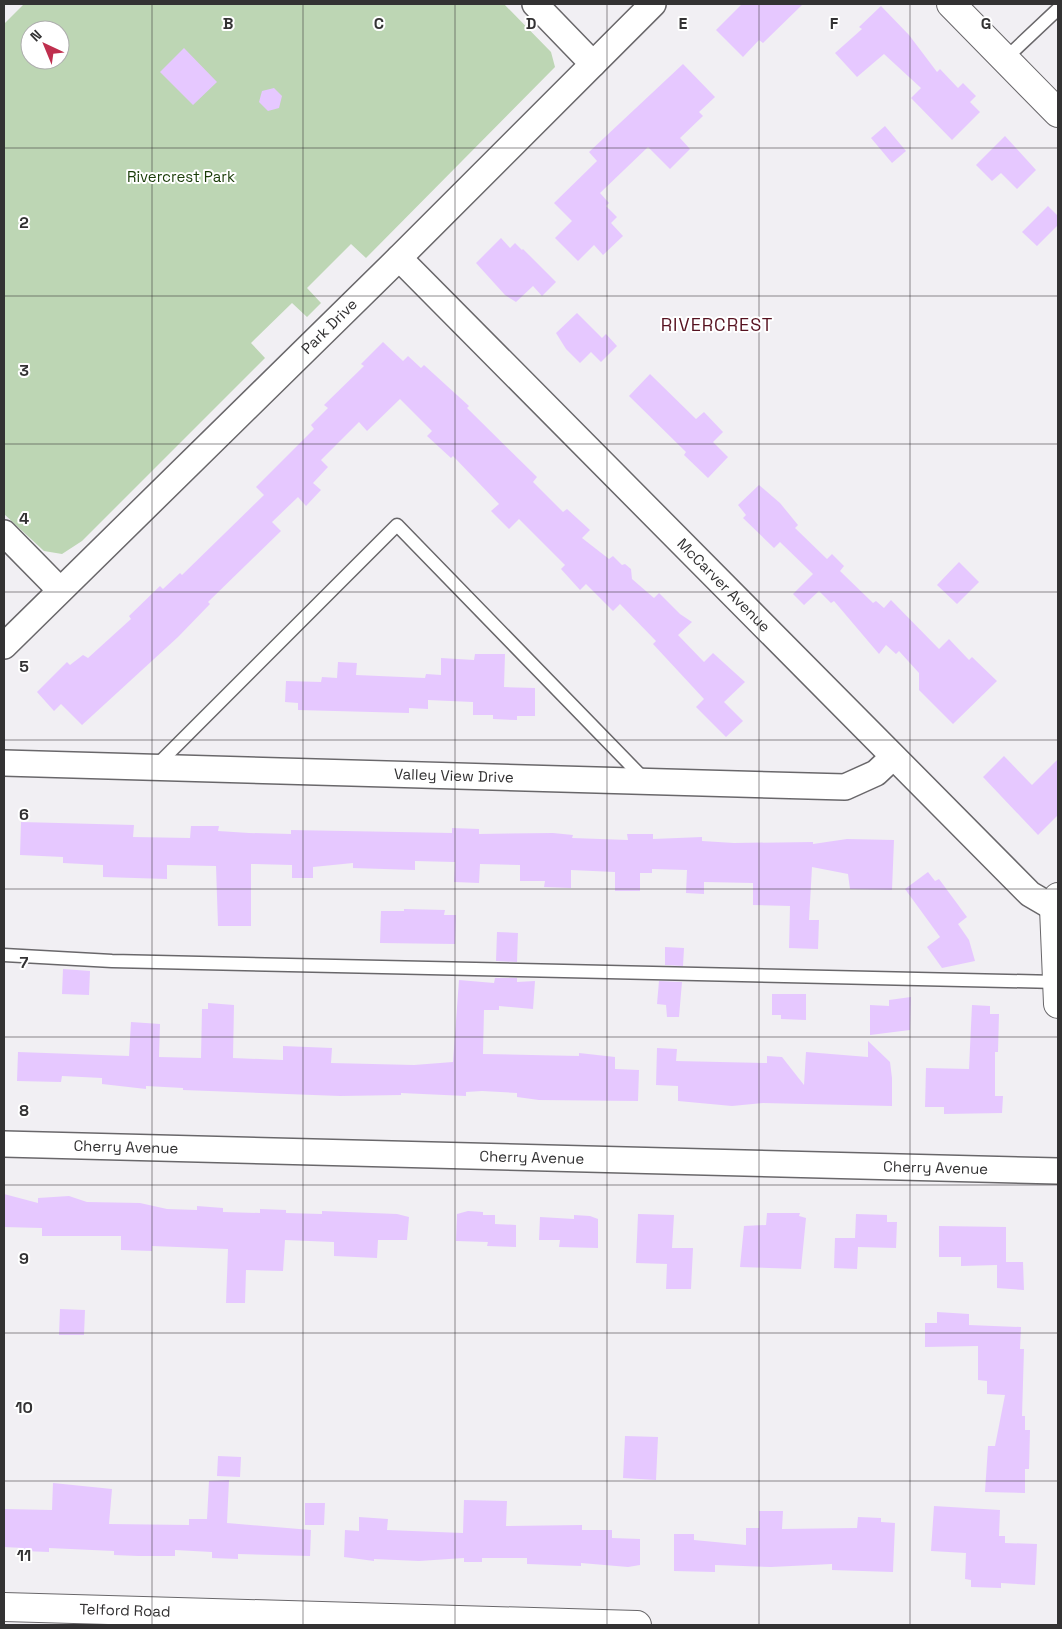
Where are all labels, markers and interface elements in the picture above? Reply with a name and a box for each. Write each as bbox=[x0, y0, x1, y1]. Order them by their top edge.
text: B bbox=[223, 13, 233, 34]
text: C bbox=[374, 13, 384, 34]
text: D bbox=[526, 13, 536, 34]
text: E bbox=[679, 13, 688, 34]
text: F bbox=[830, 13, 839, 34]
text: G bbox=[981, 13, 991, 34]
north arrow bbox=[20, 20, 70, 70]
text: N bbox=[26, 26, 46, 45]
park label: Rivercrest Park bbox=[127, 167, 235, 186]
text: 2 bbox=[19, 212, 29, 233]
street label: Park Drive bbox=[297, 294, 361, 358]
district label: RIVERCREST bbox=[661, 313, 773, 336]
text: 3 bbox=[19, 360, 29, 381]
text: 4 bbox=[19, 508, 29, 529]
street label: McCarver Avenue bbox=[673, 534, 775, 636]
text: 5 bbox=[19, 656, 29, 677]
street label: Valley View Drive bbox=[394, 764, 514, 787]
text: 6 bbox=[19, 804, 29, 825]
text: 7 bbox=[20, 952, 29, 973]
text: 8 bbox=[19, 1100, 29, 1121]
street label: Cherry Avenue bbox=[73, 1136, 179, 1157]
street label: Cherry Avenue bbox=[479, 1146, 585, 1168]
street label: Cherry Avenue bbox=[883, 1157, 988, 1178]
text: 9 bbox=[19, 1248, 29, 1269]
text: 10 bbox=[15, 1397, 33, 1418]
text: 11 bbox=[17, 1545, 31, 1566]
street label: Telford Road bbox=[79, 1599, 171, 1621]

